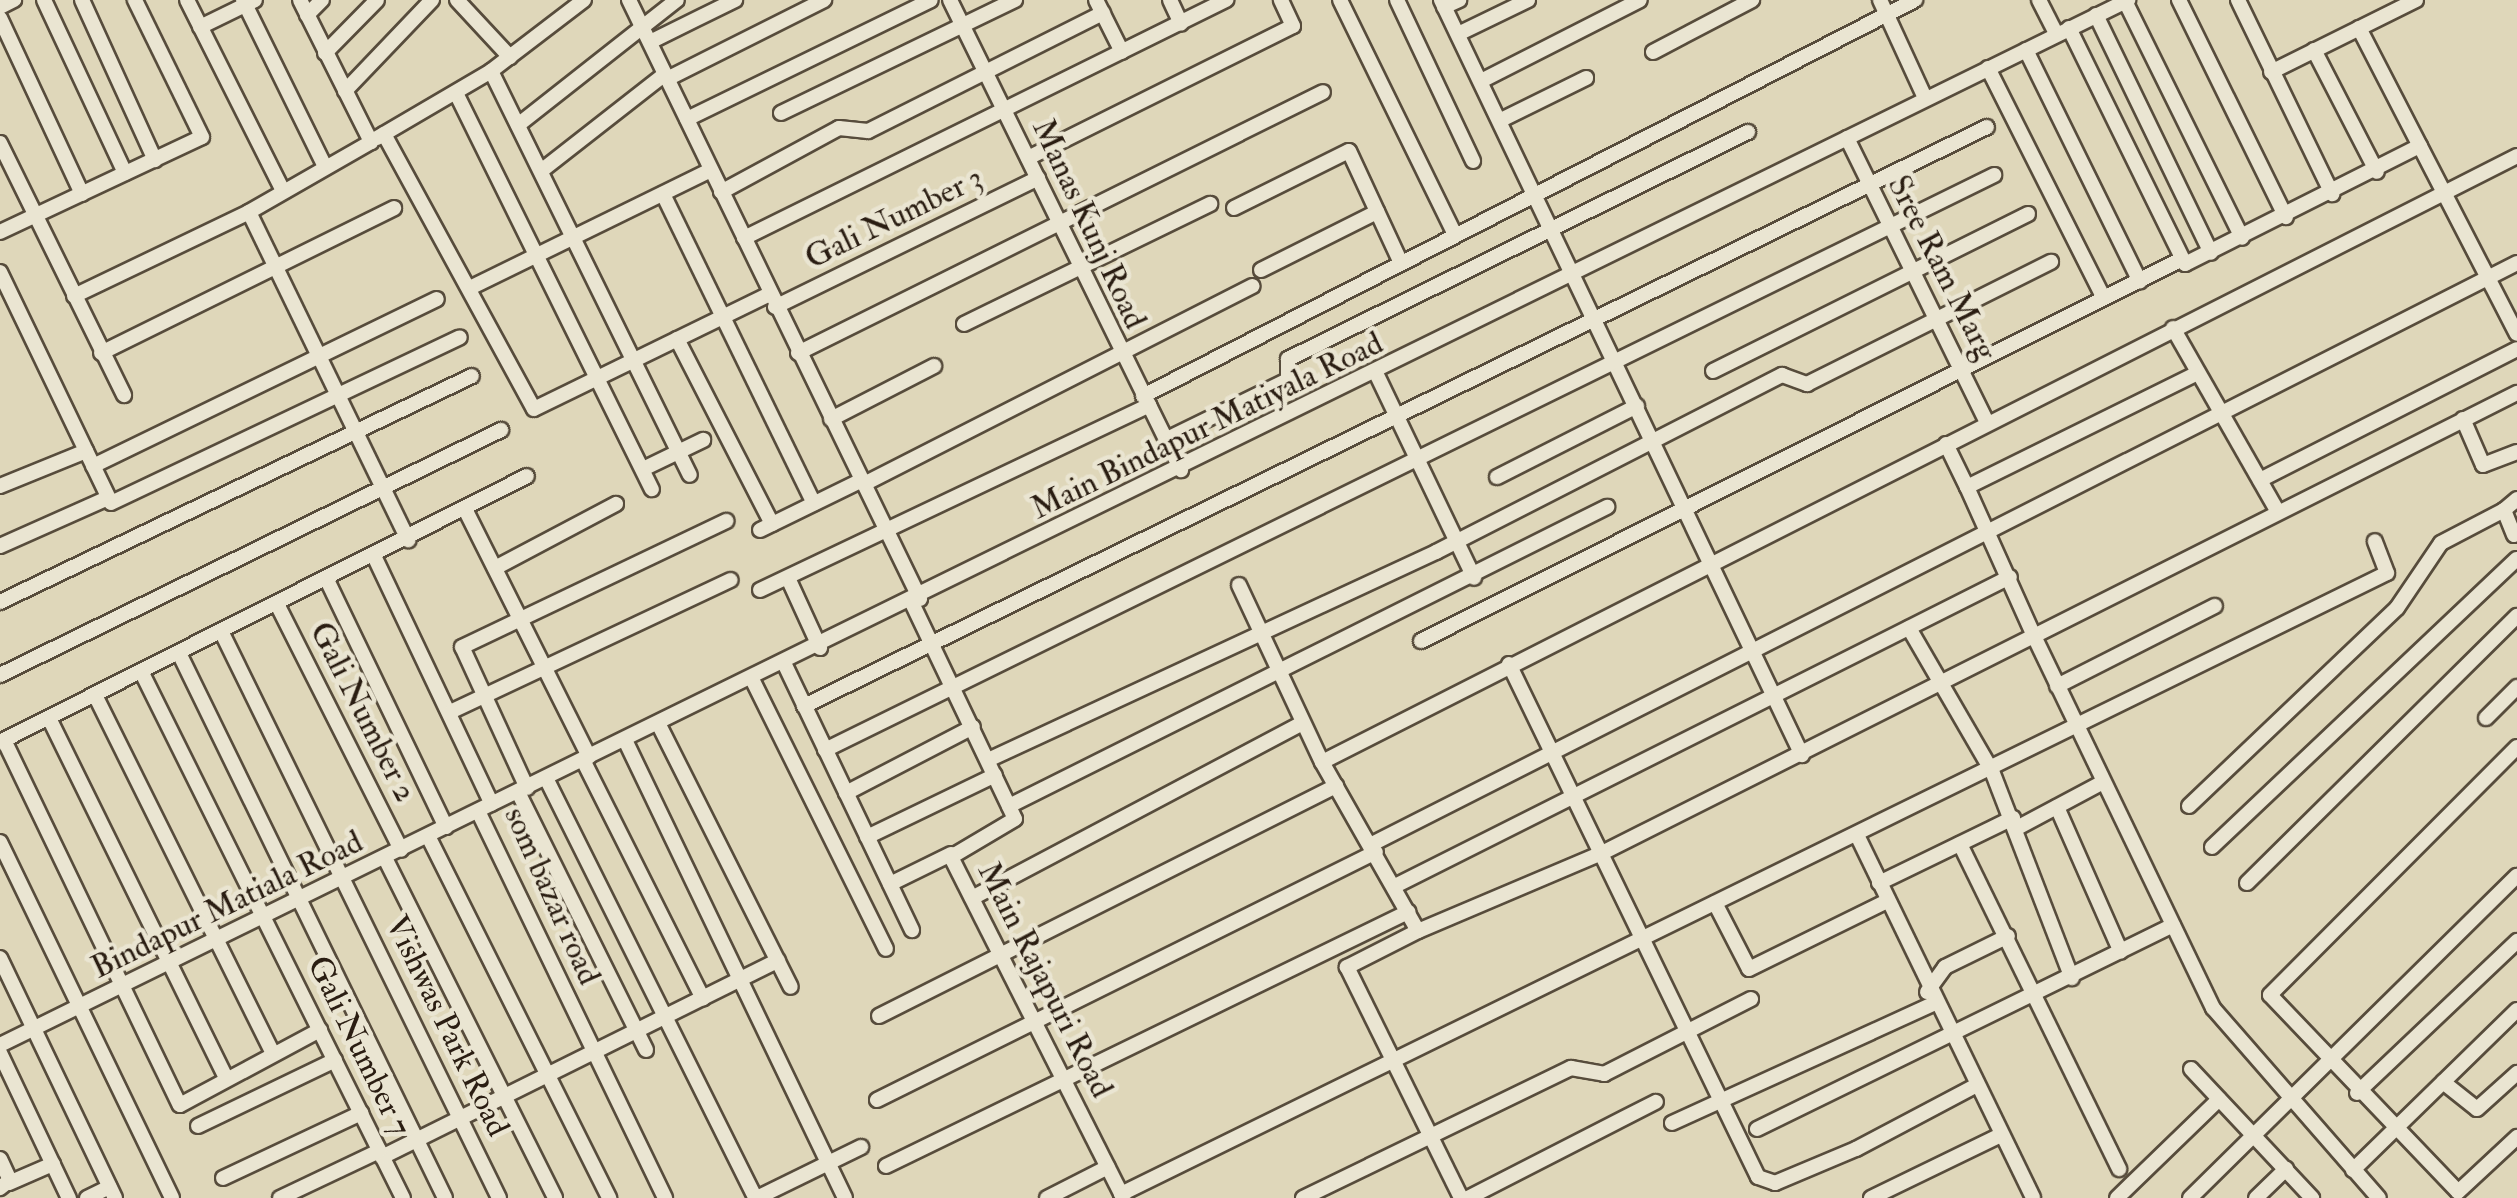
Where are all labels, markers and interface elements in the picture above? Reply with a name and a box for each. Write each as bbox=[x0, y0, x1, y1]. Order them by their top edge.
street label: Manas Kunj Road bbox=[1024, 113, 1154, 335]
street label: Gali Number 3 bbox=[799, 159, 989, 277]
street label: Sree Ram Marg bbox=[1879, 169, 2005, 367]
street label: Main Bindapur Matiyala Road bbox=[1025, 324, 1389, 528]
street label: Gali Number 2 bbox=[301, 616, 425, 808]
street label: som bazar road bbox=[496, 801, 608, 991]
street label: Bindapur Matiala Road bbox=[85, 823, 369, 987]
street label: Main Rajapuri Road bbox=[969, 856, 1121, 1104]
street label: Vishwas Park Road bbox=[377, 909, 517, 1143]
street label: Gali Number 7 bbox=[299, 950, 419, 1142]

